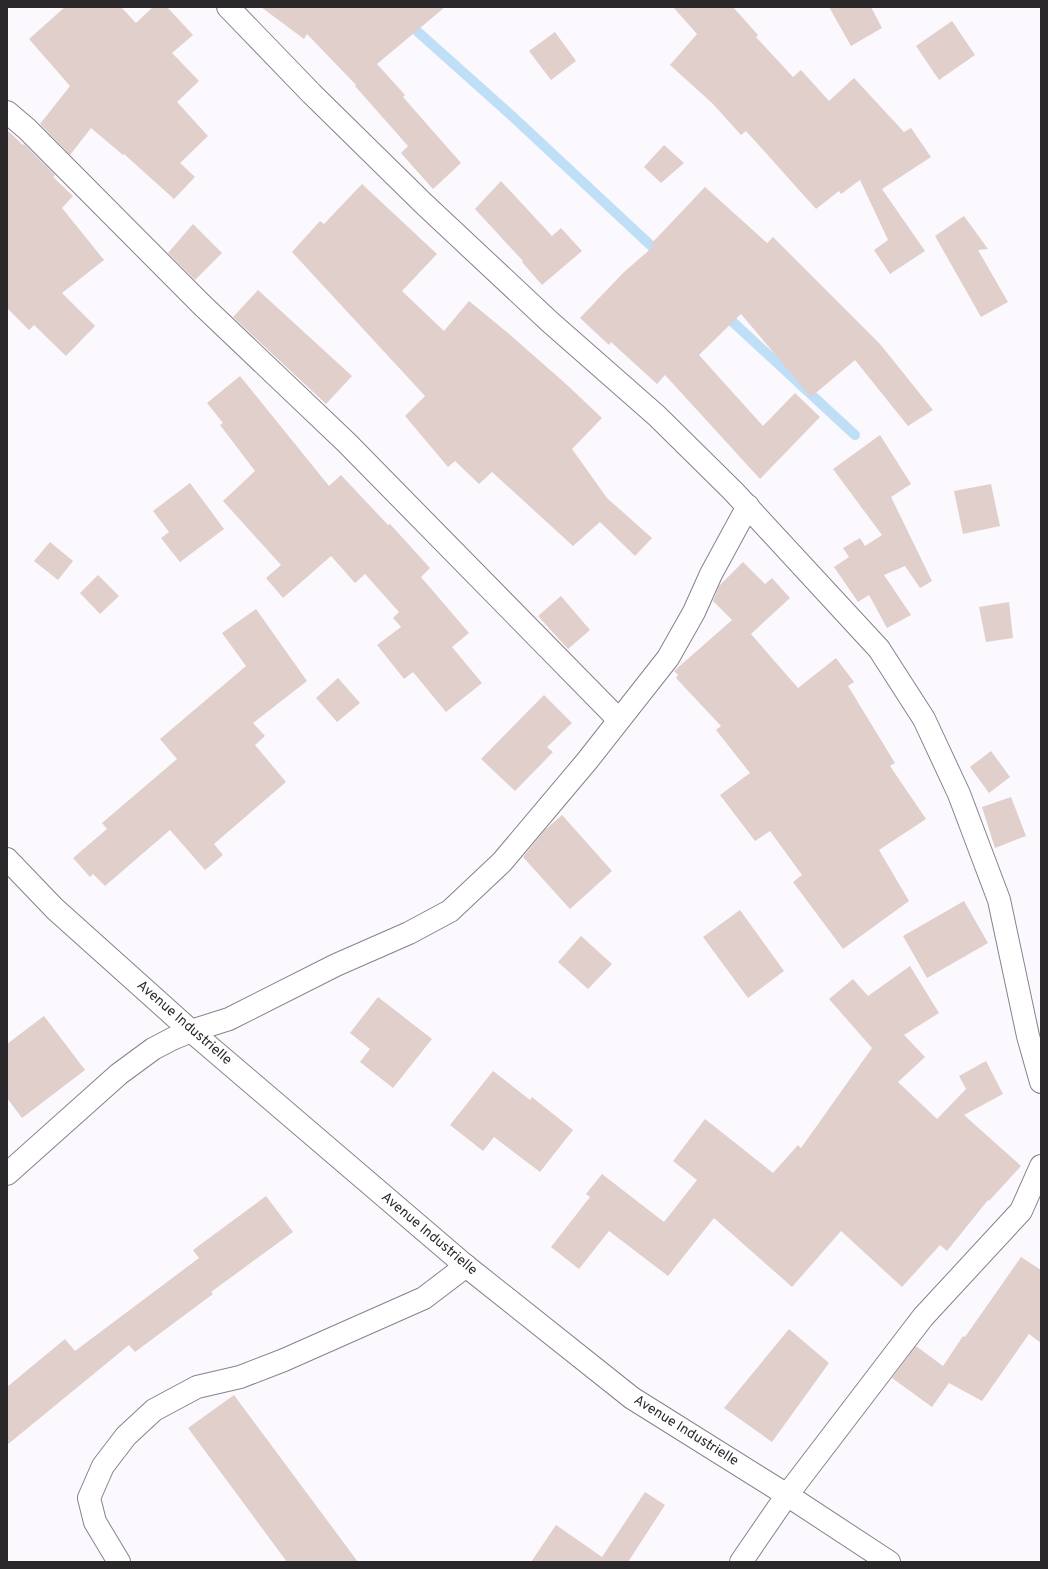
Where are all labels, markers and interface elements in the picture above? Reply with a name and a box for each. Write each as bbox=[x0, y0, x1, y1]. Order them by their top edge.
street label: Avenue Industrielle bbox=[133, 977, 235, 1069]
street label: Avenue Industrielle bbox=[377, 1189, 481, 1279]
street label: Avenue Industrielle bbox=[630, 1392, 742, 1470]

